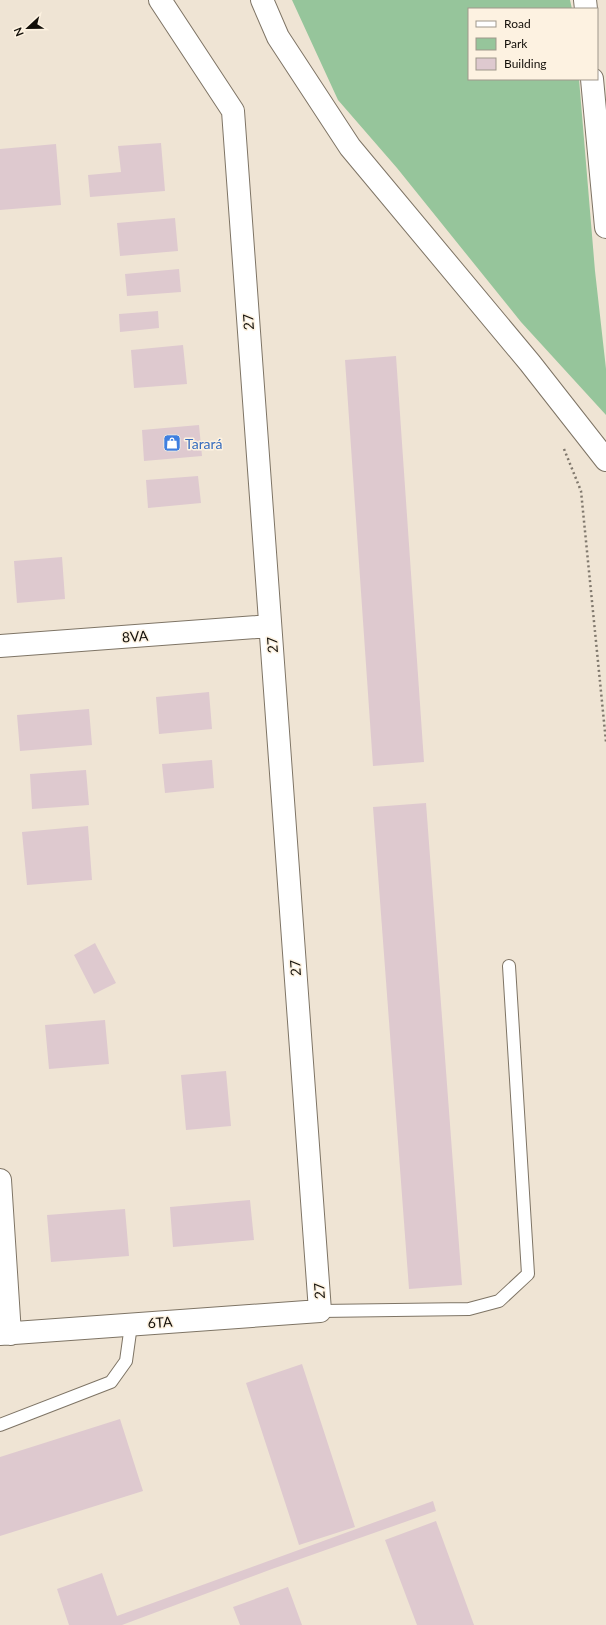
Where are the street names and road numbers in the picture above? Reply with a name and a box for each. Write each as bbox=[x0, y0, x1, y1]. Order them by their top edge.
street label: 27 bbox=[239, 313, 257, 331]
street label: 8VA bbox=[121, 627, 149, 645]
street label: 27 bbox=[263, 636, 281, 654]
street label: 27 bbox=[286, 959, 304, 977]
street label: 27 bbox=[310, 1282, 328, 1300]
street label: 6TA bbox=[147, 1313, 174, 1331]

